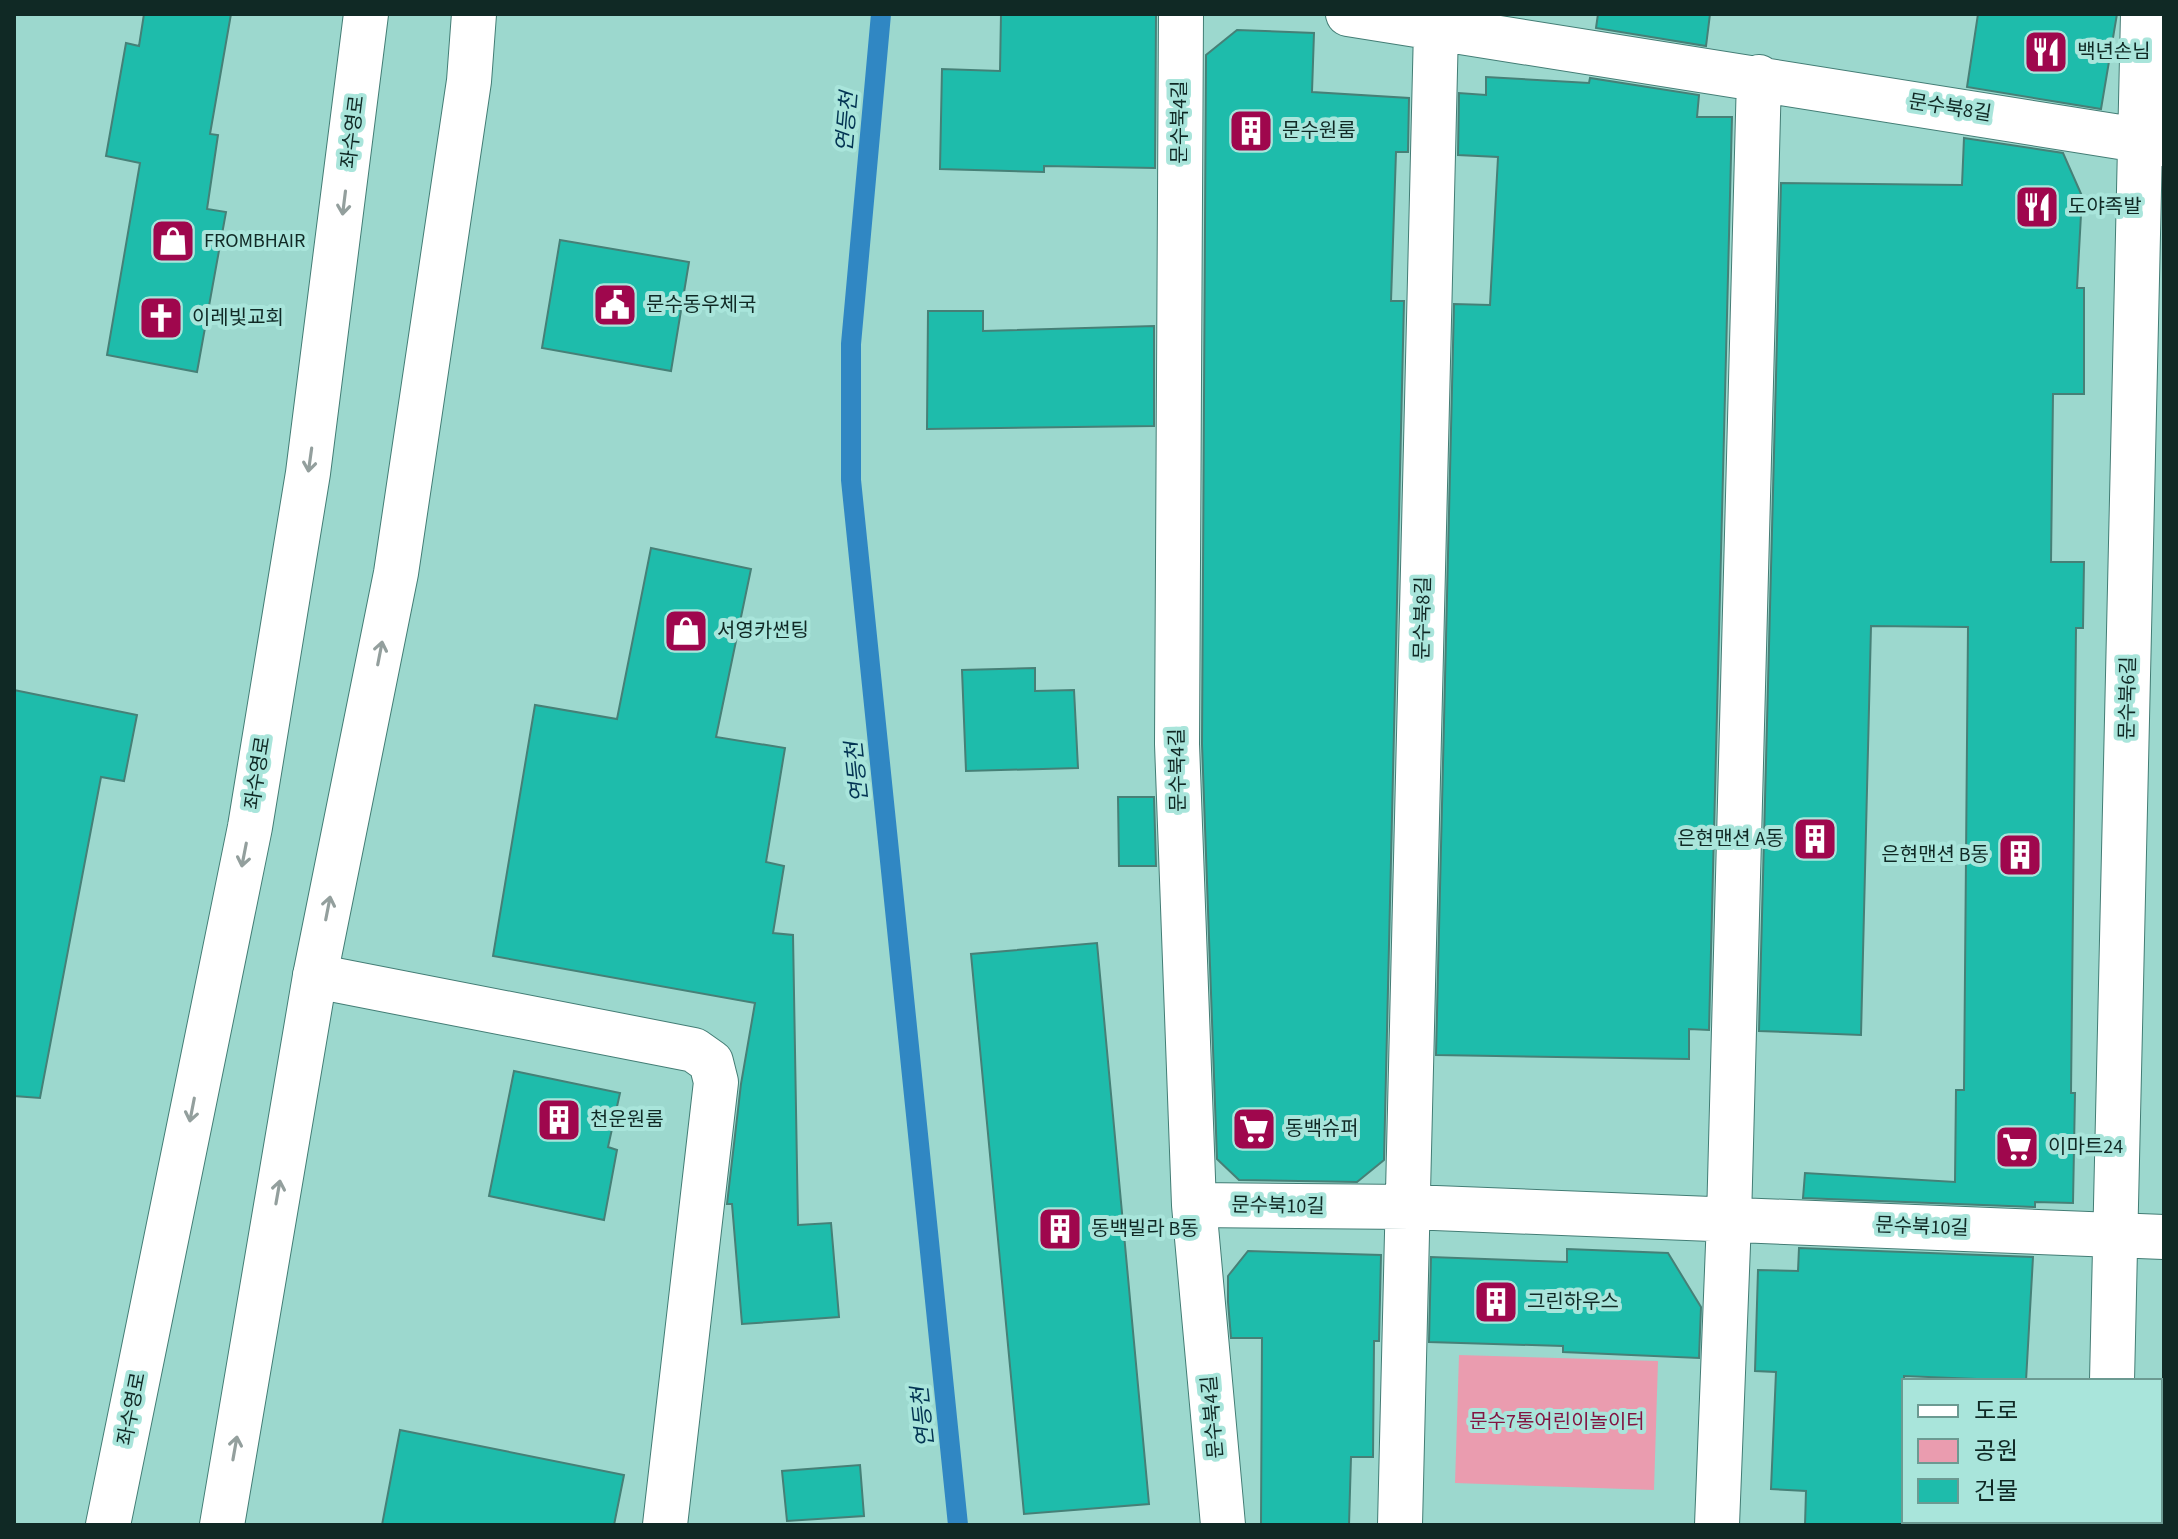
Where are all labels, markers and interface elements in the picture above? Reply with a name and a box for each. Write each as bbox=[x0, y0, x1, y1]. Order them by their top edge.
restaurant icon: 백년손님 bbox=[2022, 28, 2070, 76]
place label: 백년손님 bbox=[2077, 38, 2151, 66]
street label: 문수북4길 bbox=[1166, 80, 1194, 164]
water label: 연등천 bbox=[828, 88, 866, 154]
street label: 문수북8길 bbox=[1907, 88, 1993, 128]
street label: 좌수영로 bbox=[335, 94, 371, 170]
building icon: 문수원룸 bbox=[1227, 107, 1275, 155]
place label: 문수원룸 bbox=[1282, 117, 1356, 145]
restaurant icon: 도야족발 bbox=[2013, 183, 2061, 231]
one-way arrow bbox=[336, 189, 351, 216]
place label: 도야족발 bbox=[2068, 193, 2142, 221]
shop icon: FROMBHAIR bbox=[149, 217, 197, 265]
place label: FROMBHAIR bbox=[204, 227, 305, 255]
public building icon: 문수동우체국 bbox=[591, 281, 639, 329]
place label: 문수동우체국 bbox=[646, 291, 756, 319]
church icon: 이레빛교회 bbox=[137, 294, 185, 342]
place label: 이레빛교회 bbox=[192, 304, 284, 332]
one-way arrow bbox=[302, 447, 317, 473]
street label: 문수북8길 bbox=[1408, 576, 1438, 660]
shop icon: 서영카썬팅 bbox=[662, 607, 710, 655]
place label: 서영카썬팅 bbox=[717, 617, 809, 645]
one-way arrow bbox=[373, 641, 388, 667]
street label: 문수북6길 bbox=[2113, 656, 2143, 740]
street label: 문수북4길 bbox=[1163, 728, 1193, 812]
street label: 좌수영로 bbox=[238, 734, 278, 812]
water label: 연등천 bbox=[838, 737, 876, 804]
building icon: 은현맨션 A동 bbox=[1791, 815, 1839, 863]
place label: 은현맨션 A동 bbox=[1677, 825, 1784, 853]
building icon: 은현맨션 B동 bbox=[1996, 831, 2044, 879]
place label: 은현맨션 B동 bbox=[1881, 841, 1989, 869]
one-way arrow bbox=[236, 842, 251, 867]
one-way arrow bbox=[322, 896, 337, 921]
one-way arrow bbox=[184, 1096, 199, 1122]
building icon: 천운원룸 bbox=[535, 1096, 583, 1144]
supermarket icon: 동백슈퍼 bbox=[1230, 1105, 1278, 1153]
place label: 천운원룸 bbox=[590, 1106, 664, 1134]
place label: 동백슈퍼 bbox=[1285, 1115, 1359, 1143]
supermarket icon: 이마트24 bbox=[1993, 1123, 2041, 1171]
place label: 이마트24 bbox=[2048, 1133, 2123, 1161]
one-way arrow bbox=[272, 1179, 287, 1205]
street label: 문수북10길 bbox=[1231, 1191, 1325, 1221]
building icon: 동백빌라 B동 bbox=[1036, 1205, 1084, 1253]
street label: 문수북10길 bbox=[1875, 1211, 1969, 1243]
place label: 동백빌라 B동 bbox=[1091, 1215, 1199, 1243]
building icon: 그린하우스 bbox=[1472, 1278, 1520, 1326]
place label: 그린하우스 bbox=[1527, 1288, 1619, 1316]
street label: 좌수영로 bbox=[111, 1370, 153, 1448]
street label: 문수북4길 bbox=[1195, 1374, 1231, 1460]
legend bbox=[1902, 1379, 2162, 1523]
water label: 연등천 bbox=[904, 1382, 942, 1449]
text: 도로 bbox=[1974, 1394, 2018, 1429]
park label: 문수7통어린이놀이터 bbox=[1469, 1408, 1645, 1436]
text: 공원 bbox=[1974, 1434, 2018, 1469]
one-way arrow bbox=[228, 1436, 243, 1461]
text: 건물 bbox=[1974, 1474, 2018, 1509]

